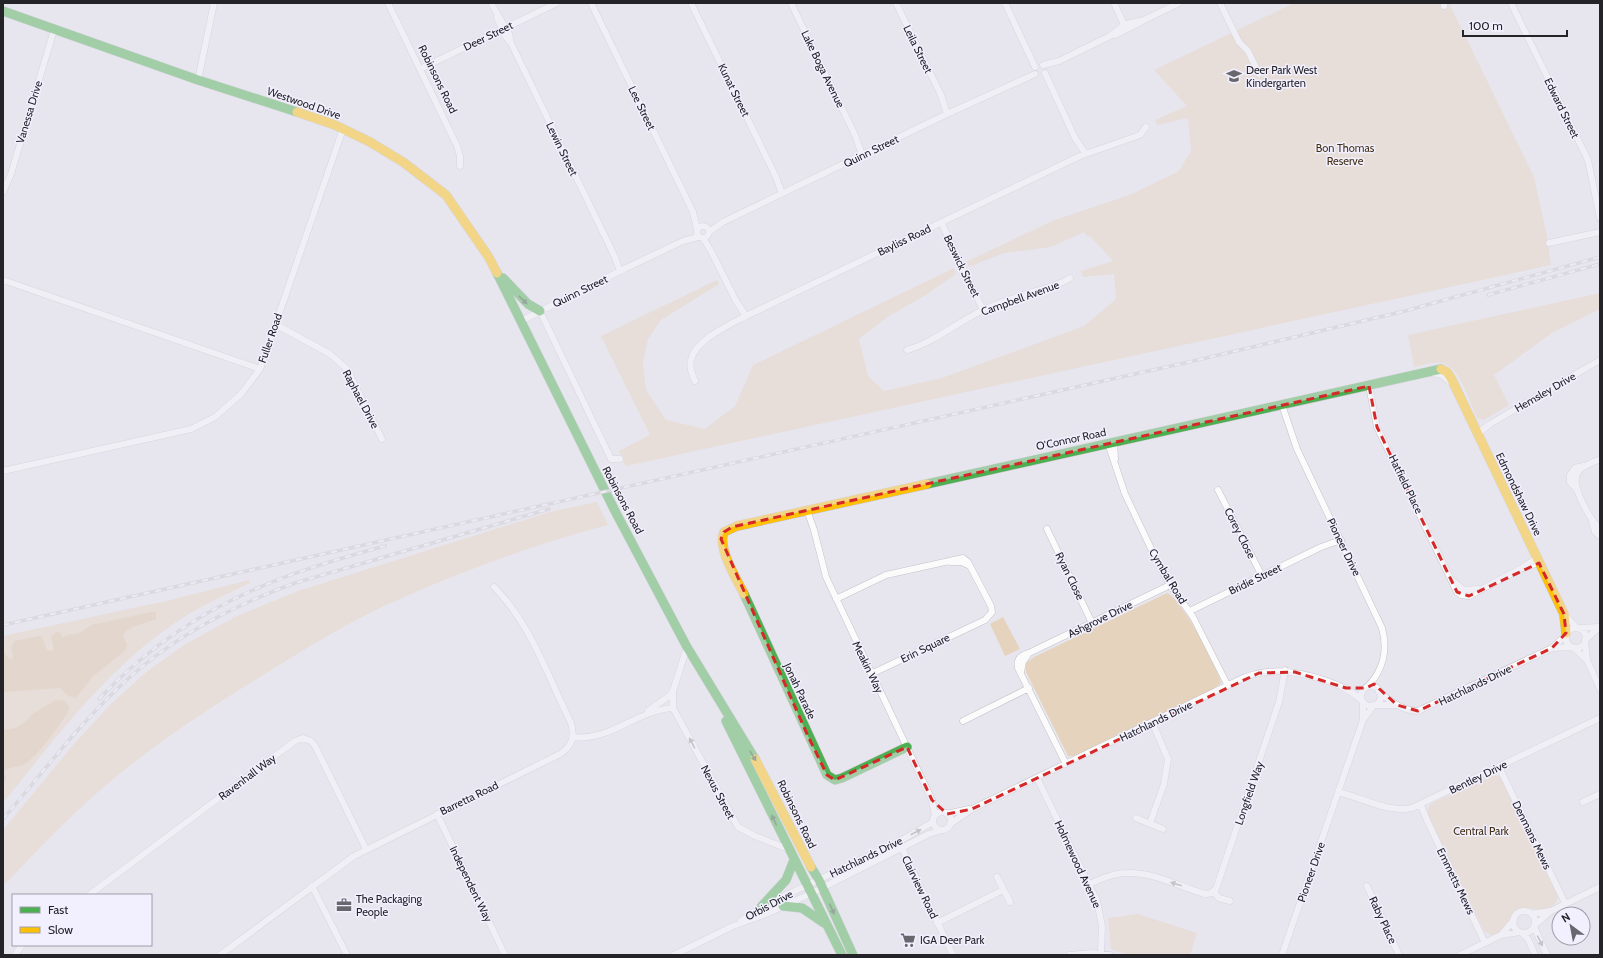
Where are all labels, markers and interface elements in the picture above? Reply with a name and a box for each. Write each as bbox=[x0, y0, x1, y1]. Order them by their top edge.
scale bar bbox=[1463, 12, 1567, 38]
street label: Deer Street bbox=[461, 18, 515, 54]
text: 100 m bbox=[1469, 18, 1503, 33]
street label: Leila Street bbox=[900, 23, 936, 76]
street label: Lake Boga Avenue bbox=[798, 28, 848, 110]
street label: Robinsons Road bbox=[415, 42, 461, 116]
street label: Kunat Street bbox=[715, 61, 753, 119]
place label: Deer Park West Kindergarten bbox=[1246, 63, 1318, 90]
school or university icon: Deer Park West Kindergarten bbox=[1225, 67, 1243, 85]
street label: Edward Street bbox=[1541, 76, 1583, 141]
street label: Vanessa Drive bbox=[13, 79, 45, 145]
street label: Westwood Drive bbox=[265, 84, 343, 122]
street label: Lee Street bbox=[625, 84, 659, 133]
street label: Lewin Street bbox=[543, 120, 581, 178]
street label: Quinn Street bbox=[841, 132, 901, 170]
park label: Bon Thomas Reserve bbox=[1316, 141, 1375, 168]
street label: Bayliss Road bbox=[875, 221, 933, 259]
street label: Beswick Street bbox=[941, 232, 983, 300]
street label: Quinn Street bbox=[550, 272, 610, 310]
street label: Campbell Avenue bbox=[979, 277, 1061, 319]
one-way arrow bbox=[518, 295, 528, 304]
street label: Fuller Road bbox=[255, 311, 285, 365]
street label: Raphael Drive bbox=[340, 367, 383, 431]
street label: Hemsley Drive bbox=[1512, 369, 1578, 415]
street label: O'Connor Road bbox=[1035, 425, 1107, 453]
street label: Edmondshaw Drive bbox=[1493, 450, 1545, 538]
street label: Hatfield Place bbox=[1386, 452, 1426, 516]
street label: Robinsons Road bbox=[599, 464, 647, 536]
street label: Corey Close bbox=[1221, 505, 1259, 561]
street label: Pioneer Drive bbox=[1324, 516, 1364, 579]
street label: Cymbal Road bbox=[1146, 546, 1190, 606]
street label: Ryan Close bbox=[1052, 550, 1088, 603]
street label: Bridie Street bbox=[1226, 560, 1284, 598]
street label: Ashgrove Drive bbox=[1065, 597, 1135, 641]
street label: Erin Square bbox=[898, 630, 952, 666]
street label: Meakin Way bbox=[849, 639, 887, 696]
street label: Jonah Parade bbox=[780, 660, 819, 722]
street label: Hatchlands Drive bbox=[1436, 661, 1514, 709]
street label: Hatchlands Drive bbox=[1117, 697, 1195, 745]
one-way arrow bbox=[689, 737, 695, 748]
one-way arrow bbox=[750, 750, 757, 762]
street label: Ravenhall Way bbox=[216, 751, 279, 803]
street label: Bentley Drive bbox=[1447, 757, 1510, 797]
street label: Longfield Way bbox=[1232, 759, 1267, 827]
street label: Nexus Street bbox=[698, 762, 738, 822]
street label: Robinsons Road bbox=[774, 777, 820, 851]
street label: Barretta Road bbox=[437, 778, 501, 818]
street label: Denmans Mews bbox=[1509, 798, 1555, 872]
one-way arrow bbox=[771, 814, 777, 826]
street label: Holmewood Avenue bbox=[1052, 818, 1105, 910]
park label: Central Park bbox=[1453, 824, 1509, 838]
one-way arrow bbox=[911, 829, 922, 835]
street label: Hatchlands Drive bbox=[827, 833, 905, 881]
street label: Pioneer Drive bbox=[1294, 840, 1328, 904]
street label: Independent Way bbox=[447, 844, 496, 925]
street label: Emmetts Mews bbox=[1434, 845, 1478, 917]
street label: Clairview Road bbox=[899, 853, 941, 921]
one-way arrow bbox=[1170, 881, 1182, 887]
street label: Orbis Drive bbox=[743, 886, 796, 923]
place label: The Packaging People bbox=[356, 892, 423, 919]
legend bbox=[12, 894, 152, 946]
street label: Raby Place bbox=[1366, 894, 1400, 946]
office icon: The Packaging People bbox=[335, 896, 353, 914]
text: Fast bbox=[48, 902, 68, 917]
one-way arrow bbox=[829, 903, 835, 915]
north arrow bbox=[1551, 906, 1591, 946]
text: N bbox=[1559, 910, 1573, 926]
text: Slow bbox=[48, 922, 73, 937]
supermarket icon: IGA Deer Park bbox=[899, 931, 917, 949]
place label: IGA Deer Park bbox=[920, 933, 984, 947]
one-way arrow bbox=[1537, 935, 1543, 947]

